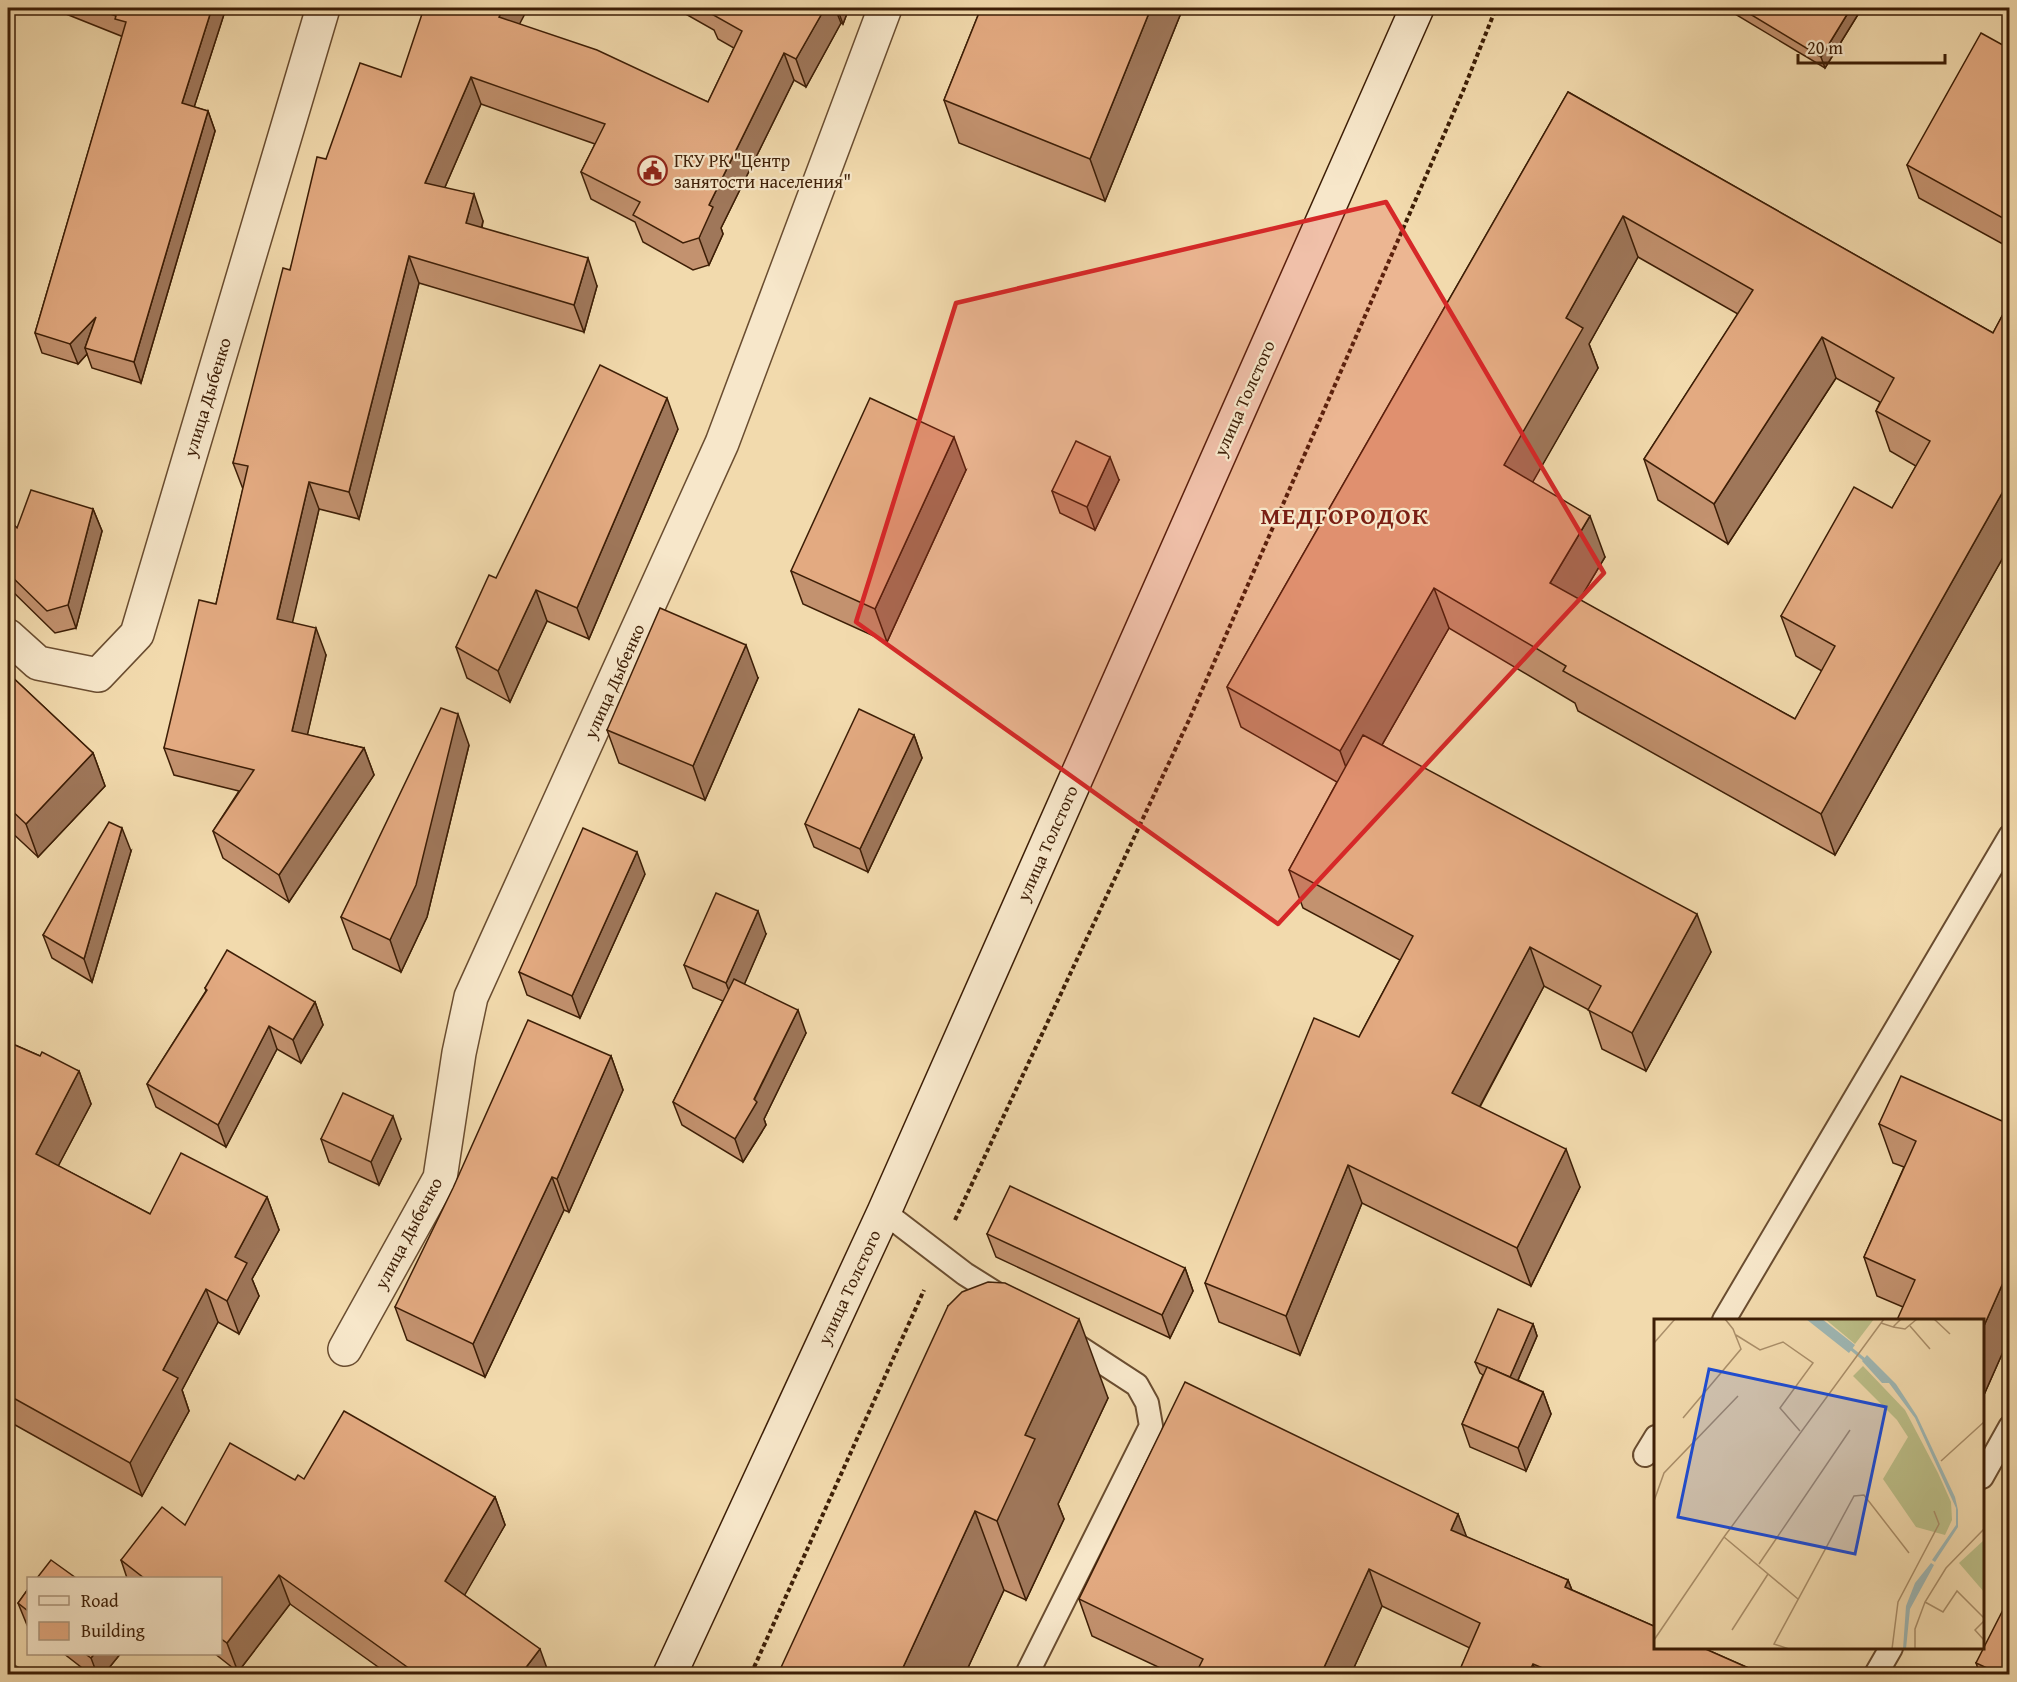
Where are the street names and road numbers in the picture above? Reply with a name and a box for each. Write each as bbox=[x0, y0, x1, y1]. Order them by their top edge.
street label: улица Дыбенко bbox=[176, 334, 238, 461]
street label: улица Толстого bbox=[1206, 336, 1282, 461]
street label: улица Дыбенко bbox=[576, 619, 651, 744]
street label: улица Толстого bbox=[1009, 781, 1085, 906]
street label: улица Дыбенко bbox=[367, 1172, 449, 1295]
street label: улица Толстого bbox=[810, 1225, 888, 1350]

